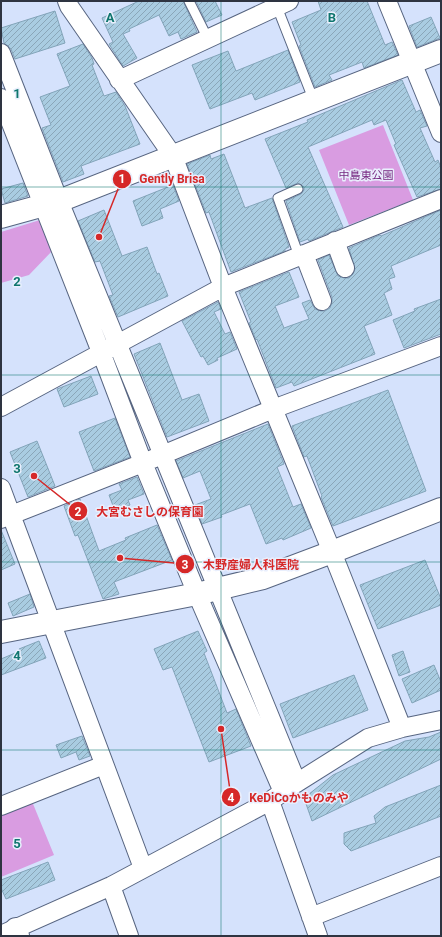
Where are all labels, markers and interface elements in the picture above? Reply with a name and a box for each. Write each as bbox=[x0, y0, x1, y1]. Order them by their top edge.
text: A bbox=[106, 10, 115, 25]
text: B bbox=[328, 10, 336, 25]
text: 1 bbox=[13, 86, 21, 101]
callout: Gently Brisa bbox=[112, 167, 213, 191]
park label: 中島東公園 bbox=[339, 169, 394, 182]
text: 1 bbox=[119, 172, 125, 186]
text: Gently Brisa bbox=[139, 172, 205, 186]
text: 2 bbox=[13, 274, 21, 289]
text: 3 bbox=[13, 461, 21, 476]
callout: 大宮むさしの保育園 bbox=[68, 499, 212, 523]
text: 2 bbox=[75, 505, 82, 519]
text: 大宮むさしの保育園 bbox=[96, 505, 204, 519]
callout: 木野産婦人科医院 bbox=[175, 552, 307, 576]
text: 3 bbox=[182, 558, 189, 572]
text: 木野産婦人科医院 bbox=[203, 558, 299, 572]
text: 4 bbox=[13, 648, 21, 663]
callout: KeDiCoかものみや bbox=[221, 785, 357, 809]
text: 4 bbox=[228, 791, 235, 805]
text: KeDiCoかものみや bbox=[249, 791, 349, 805]
text: 5 bbox=[13, 836, 21, 851]

